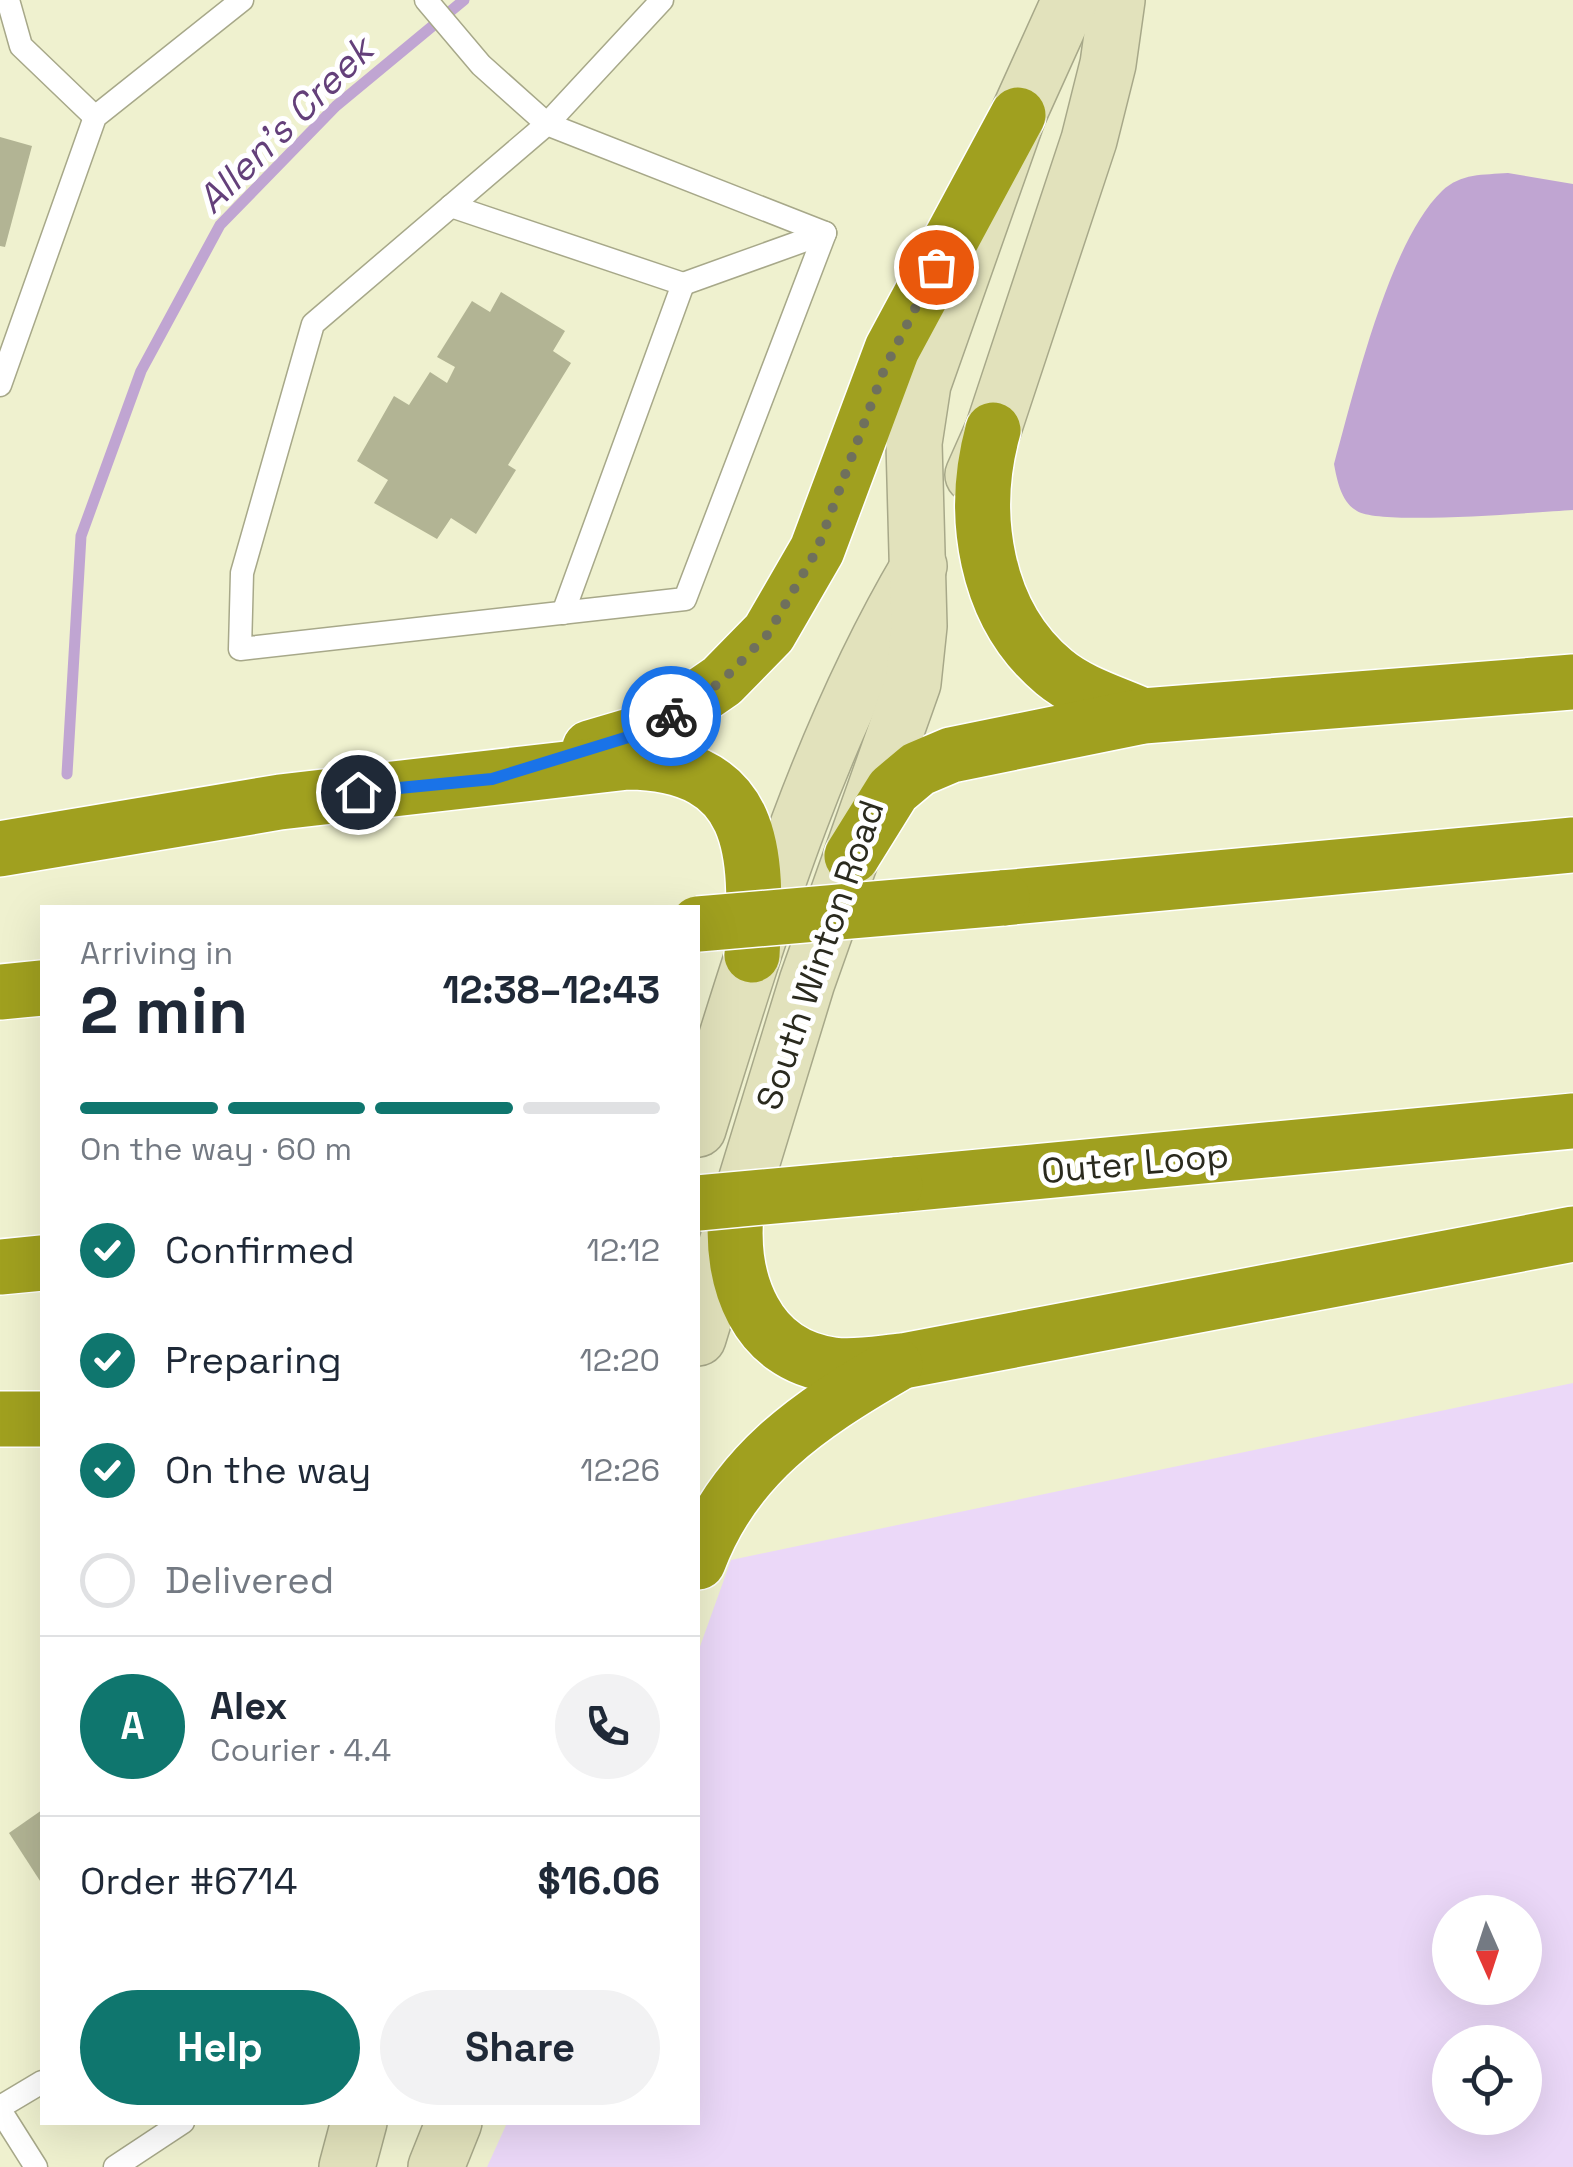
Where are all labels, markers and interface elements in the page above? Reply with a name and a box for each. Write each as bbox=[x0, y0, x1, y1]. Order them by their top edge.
water label: Allen's Creek bbox=[187, 24, 386, 223]
pin bbox=[894, 225, 979, 310]
icon: bag bbox=[909, 240, 964, 295]
courier bbox=[621, 666, 721, 766]
icon: bike bbox=[644, 689, 699, 744]
pin bbox=[316, 750, 401, 835]
icon: home bbox=[331, 765, 386, 820]
street label: South Winton Road bbox=[746, 794, 894, 1116]
text: Arriving in bbox=[80, 933, 233, 973]
text: 12:38–12:43 bbox=[442, 966, 660, 1014]
text: 2 min bbox=[80, 969, 248, 1052]
text: On the way · 60 m bbox=[80, 1129, 352, 1169]
street label: Outer Loop bbox=[1039, 1133, 1231, 1193]
icon: check bbox=[80, 1223, 135, 1278]
text: Confirmed bbox=[165, 1226, 355, 1274]
text: 12:12 bbox=[587, 1230, 660, 1270]
icon: check bbox=[80, 1333, 135, 1388]
text: Preparing bbox=[165, 1336, 342, 1384]
text: 12:20 bbox=[579, 1340, 660, 1380]
icon: check bbox=[80, 1443, 135, 1498]
text: On the way bbox=[165, 1446, 371, 1494]
text: 12:26 bbox=[580, 1450, 660, 1490]
text: Delivered bbox=[165, 1556, 334, 1604]
button: phone bbox=[555, 1674, 660, 1779]
text: Alex bbox=[210, 1682, 287, 1730]
text: A bbox=[120, 1702, 145, 1750]
text: Courier · 4.4 bbox=[210, 1730, 391, 1770]
text: Order #6714 bbox=[80, 1857, 297, 1905]
text: $16.06 bbox=[537, 1857, 660, 1905]
north arrow bbox=[1432, 1895, 1542, 2005]
map controls bbox=[1432, 1895, 1542, 2135]
button: Help bbox=[80, 1990, 360, 2105]
button: Share bbox=[380, 1990, 660, 2105]
button: locate bbox=[1432, 2025, 1542, 2135]

